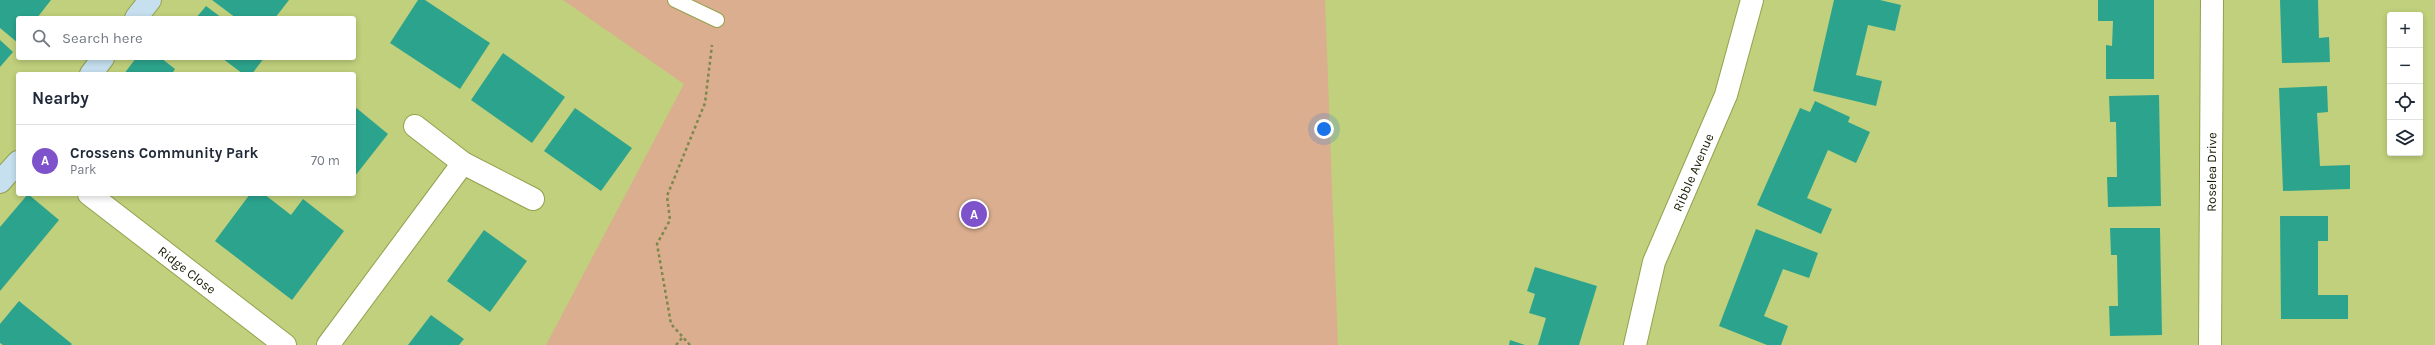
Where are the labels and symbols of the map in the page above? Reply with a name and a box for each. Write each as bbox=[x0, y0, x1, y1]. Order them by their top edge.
your location bbox=[1314, 119, 1334, 139]
street label: Ribble Avenue bbox=[1670, 131, 1717, 214]
street label: Roselea Drive bbox=[2204, 132, 2219, 212]
pin: A bbox=[961, 199, 987, 229]
street label: Ridge Close bbox=[155, 243, 219, 297]

